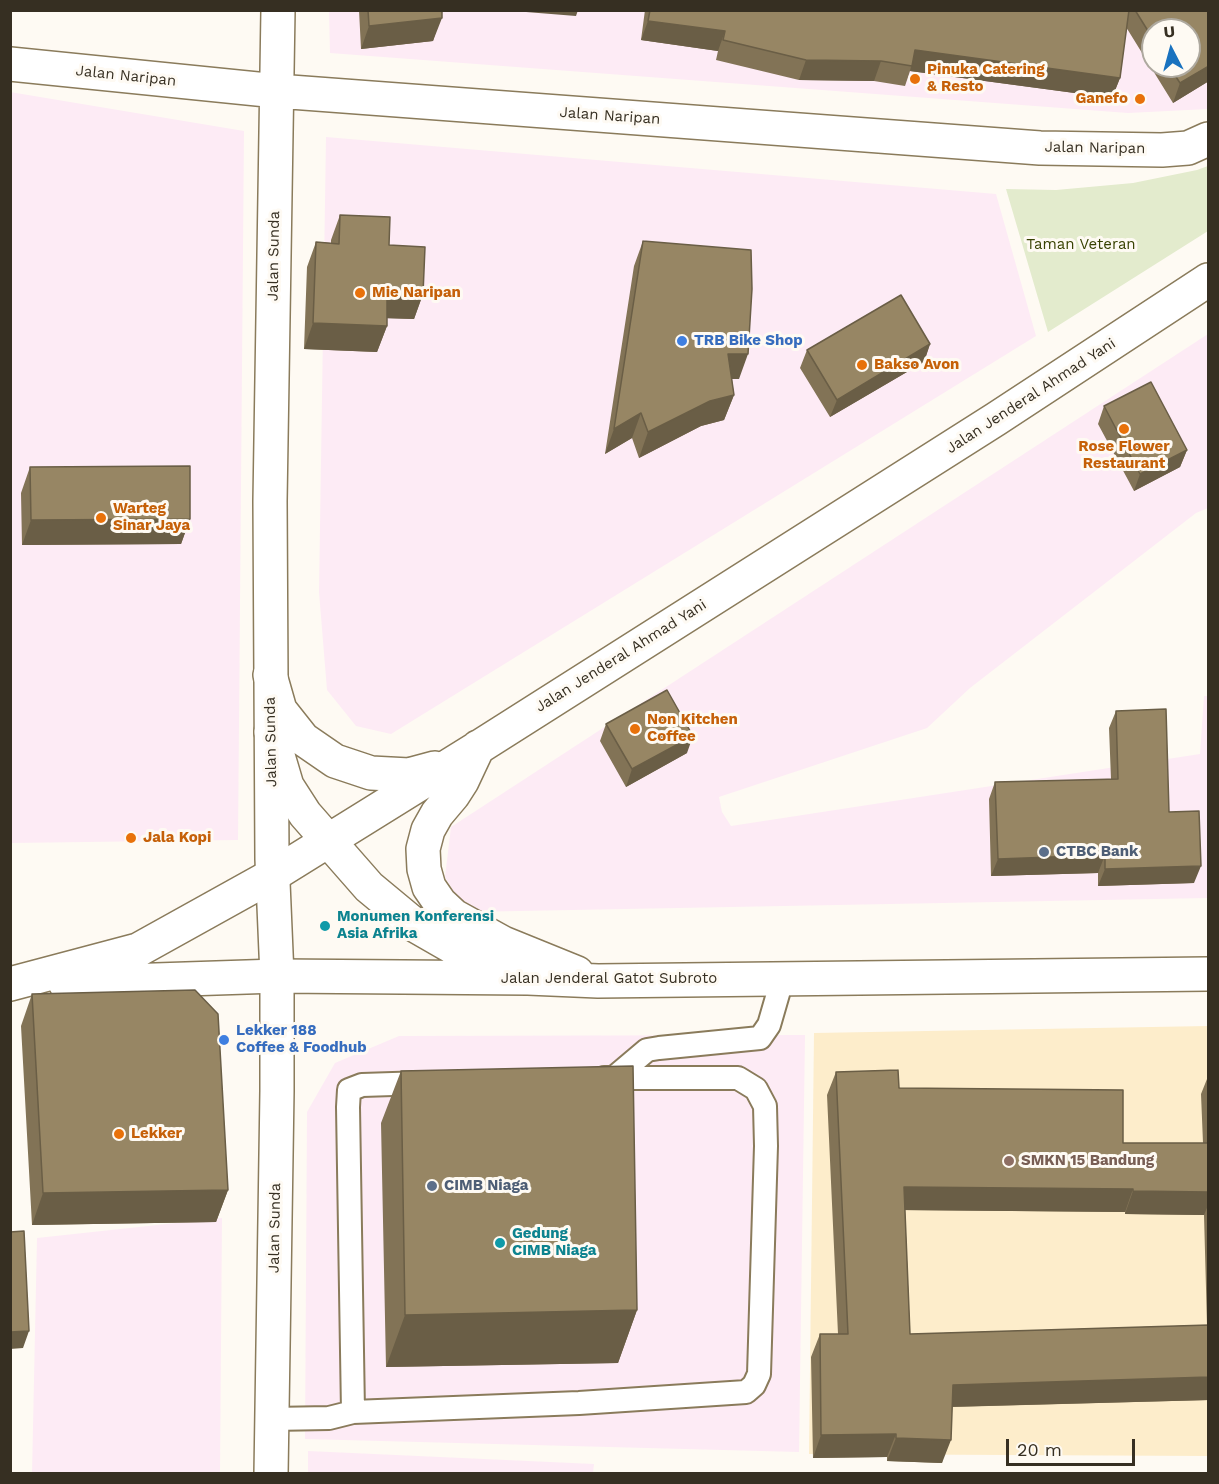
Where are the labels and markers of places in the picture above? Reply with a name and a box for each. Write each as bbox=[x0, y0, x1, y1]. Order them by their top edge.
place label: Pinuka Catering & Resto bbox=[927, 61, 1045, 96]
marker: Pinuka Catering & Resto bbox=[908, 72, 922, 86]
place label: Ganefo bbox=[1075, 90, 1128, 108]
marker: Ganefo bbox=[1133, 92, 1147, 106]
place label: Mie Naripan bbox=[372, 284, 461, 302]
marker: Mie Naripan bbox=[353, 286, 367, 300]
place label: TRB Bike Shop bbox=[694, 332, 803, 350]
marker: TRB Bike Shop bbox=[675, 334, 689, 348]
place label: Bakso Avon bbox=[874, 356, 959, 374]
marker: Bakso Avon bbox=[855, 358, 869, 372]
marker: Rose Flower Restaurant bbox=[1117, 422, 1131, 436]
place label: Rose Flower Restaurant bbox=[1078, 438, 1170, 473]
place label: Warteg Sinar Jaya bbox=[113, 500, 190, 535]
marker: Warteg Sinar Jaya bbox=[94, 511, 108, 525]
place label: Non Kitchen Coffee bbox=[647, 711, 738, 746]
marker: Non Kitchen Coffee bbox=[628, 722, 642, 736]
place label: Jala Kopi bbox=[143, 829, 211, 847]
marker: Jala Kopi bbox=[124, 831, 138, 845]
place label: CTBC Bank bbox=[1056, 843, 1138, 861]
marker: CTBC Bank bbox=[1037, 845, 1051, 859]
place label: Monumen Konferensi Asia Afrika bbox=[337, 908, 494, 943]
marker: Monumen Konferensi Asia Afrika bbox=[318, 919, 332, 933]
place label: Lekker 188 Coffee & Foodhub bbox=[236, 1022, 367, 1057]
marker: Lekker 188 Coffee & Foodhub bbox=[217, 1033, 231, 1047]
place label: Lekker bbox=[131, 1125, 182, 1143]
marker: Lekker bbox=[112, 1127, 126, 1141]
place label: SMKN 15 Bandung bbox=[1021, 1152, 1154, 1170]
marker: SMKN 15 Bandung bbox=[1002, 1154, 1016, 1168]
place label: CIMB Niaga bbox=[444, 1177, 529, 1195]
marker: CIMB Niaga bbox=[425, 1179, 439, 1193]
place label: Gedung CIMB Niaga bbox=[512, 1225, 597, 1260]
marker: Gedung CIMB Niaga bbox=[493, 1236, 507, 1250]

